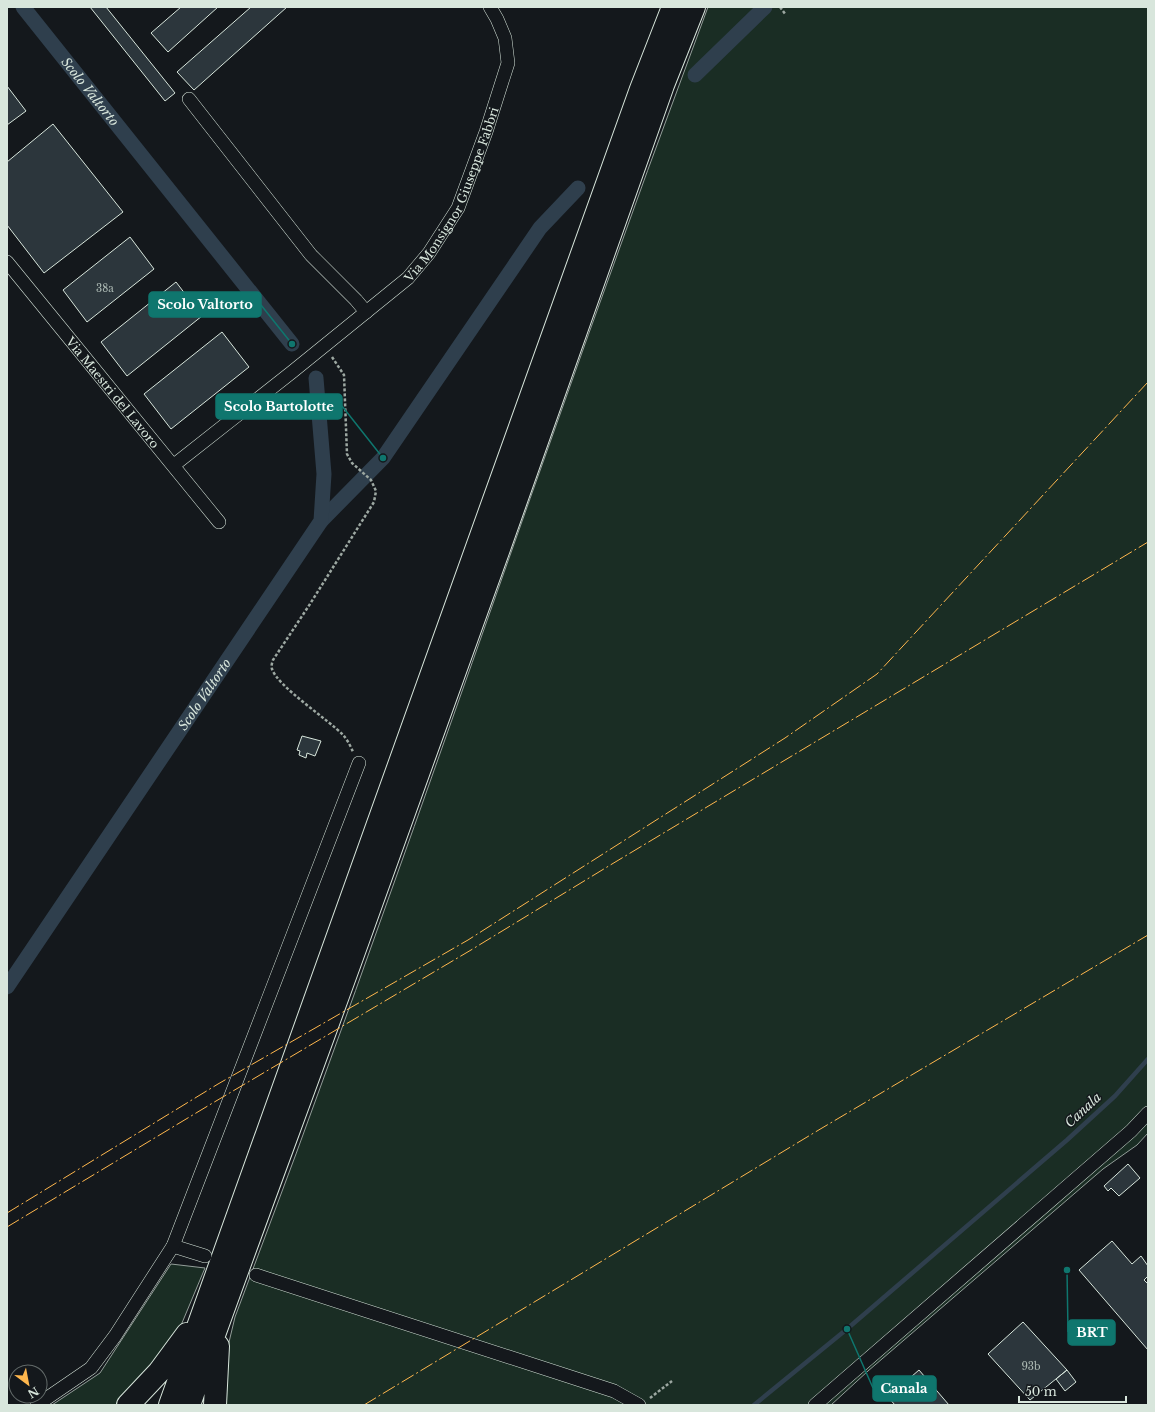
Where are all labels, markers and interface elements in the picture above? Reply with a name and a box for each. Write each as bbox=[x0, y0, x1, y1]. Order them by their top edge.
water label: Scolo Valtorto bbox=[58, 54, 123, 129]
street label: Via Monsignor Giuseppe Fabbri bbox=[400, 105, 501, 285]
house number: 38a bbox=[96, 282, 114, 295]
callout: Scolo Valtorto bbox=[149, 292, 261, 317]
text: Scolo Valtorto bbox=[157, 296, 253, 313]
street label: Via Maestri del Lavoro bbox=[63, 333, 163, 451]
callout: Scolo Bartolotte bbox=[216, 394, 342, 419]
text: Scolo Bartolotte bbox=[224, 398, 334, 415]
water label: Scolo Valtorto bbox=[174, 655, 235, 734]
water label: Canala bbox=[1061, 1089, 1105, 1131]
callout: BRT bbox=[1068, 1320, 1115, 1345]
text: BRT bbox=[1076, 1324, 1108, 1341]
house number: 93b bbox=[1021, 1360, 1041, 1373]
north arrow bbox=[8, 1364, 48, 1404]
callout: Canala bbox=[873, 1376, 936, 1401]
scale bar bbox=[1019, 1378, 1126, 1404]
text: Canala bbox=[880, 1380, 928, 1397]
text: N bbox=[25, 1384, 41, 1402]
text: 50 m bbox=[1025, 1384, 1057, 1399]

